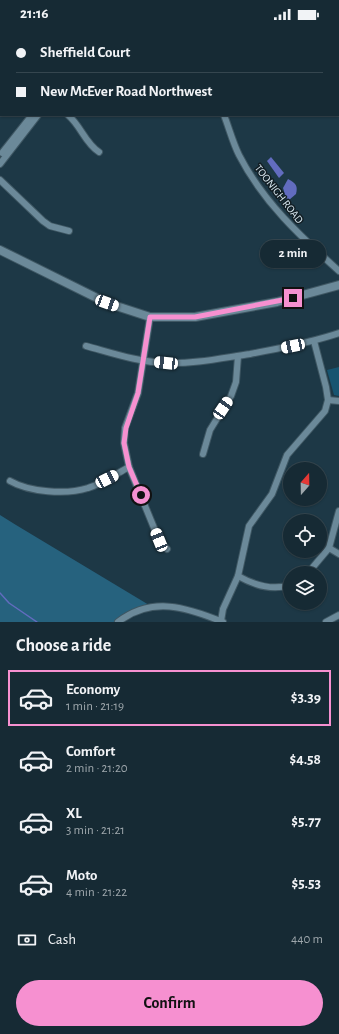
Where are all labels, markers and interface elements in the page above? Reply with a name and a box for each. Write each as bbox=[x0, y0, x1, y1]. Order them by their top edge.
text: 21:16 bbox=[20, 6, 49, 21]
text: Sheffield Court bbox=[40, 45, 130, 60]
text: New McEver Road Northwest bbox=[40, 84, 212, 99]
street label: TOONIGH ROAD bbox=[253, 162, 305, 226]
callout: 2 min bbox=[260, 240, 326, 268]
text: 2 min bbox=[279, 247, 307, 260]
route end bbox=[284, 289, 302, 307]
car bbox=[94, 293, 120, 313]
car bbox=[280, 338, 306, 354]
car bbox=[153, 356, 179, 370]
car bbox=[211, 395, 235, 421]
north arrow bbox=[283, 462, 327, 506]
map controls bbox=[283, 462, 327, 610]
car bbox=[94, 468, 120, 490]
route start bbox=[132, 486, 150, 504]
button: locate bbox=[283, 514, 327, 558]
car bbox=[149, 527, 169, 553]
button: layers bbox=[283, 566, 327, 610]
text: Choose a ride bbox=[16, 637, 111, 655]
icon: car bbox=[18, 680, 54, 716]
text: Economy bbox=[66, 682, 120, 697]
text: $3.39 bbox=[291, 690, 321, 705]
text: 1 min · 21:19 bbox=[66, 700, 124, 713]
icon: car bbox=[18, 742, 54, 778]
text: Comfort bbox=[66, 744, 115, 759]
text: $4.58 bbox=[289, 752, 321, 767]
text: 2 min · 21:20 bbox=[66, 762, 128, 775]
icon: car bbox=[18, 804, 54, 840]
text: XL bbox=[66, 806, 82, 821]
text: $5.77 bbox=[291, 814, 321, 829]
text: 3 min · 21:21 bbox=[66, 824, 125, 837]
icon: car bbox=[18, 866, 54, 902]
text: Moto bbox=[66, 868, 98, 883]
text: $5.53 bbox=[291, 876, 321, 891]
text: 4 min · 21:22 bbox=[66, 886, 127, 899]
icon: cash bbox=[16, 929, 38, 951]
text: Cash bbox=[48, 932, 76, 947]
text: 440 m bbox=[291, 933, 323, 946]
button: Confirm bbox=[16, 980, 323, 1026]

